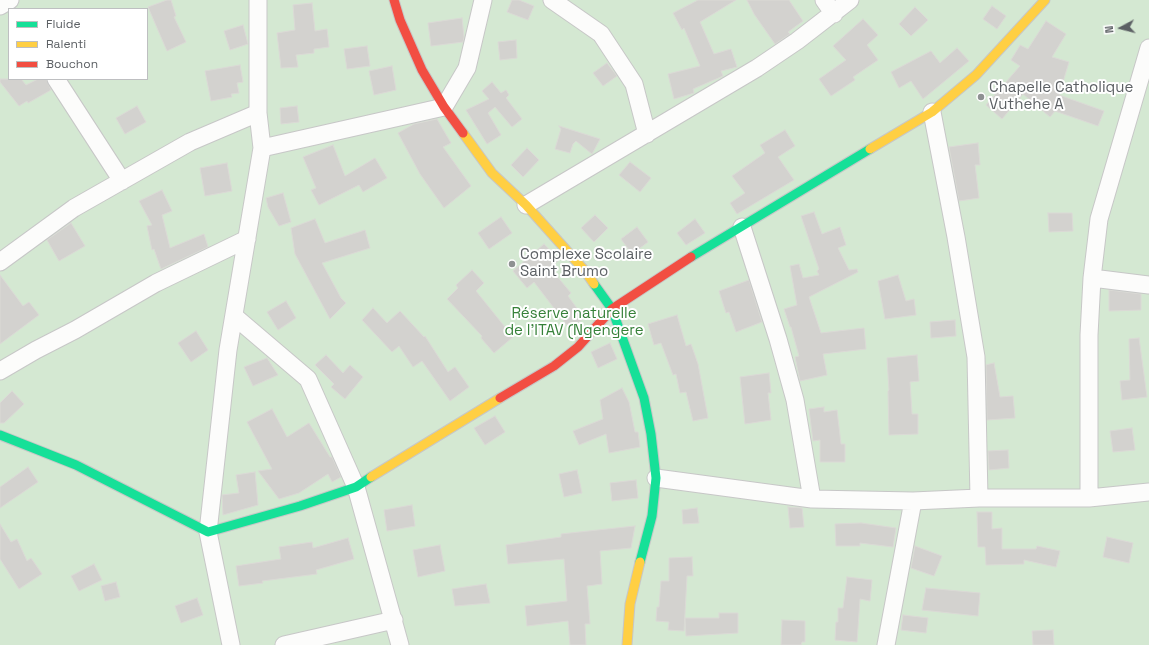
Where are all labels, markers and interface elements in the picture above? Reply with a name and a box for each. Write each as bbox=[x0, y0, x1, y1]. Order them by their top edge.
legend bbox=[8, 8, 148, 80]
north arrow bbox=[1101, 8, 1141, 48]
text: Fluide bbox=[46, 16, 81, 32]
text: N bbox=[1102, 25, 1116, 34]
text: Ralenti bbox=[46, 36, 86, 52]
text: Bouchon bbox=[46, 56, 98, 72]
place label: Chapelle Catholique Vuthehe A bbox=[989, 79, 1133, 114]
marker: Chapelle Catholique Vuthehe A bbox=[976, 92, 986, 102]
place label: Complexe Scolaire Saint Brumo bbox=[520, 246, 652, 281]
marker: Complexe Scolaire Saint Brumo bbox=[507, 259, 517, 269]
park label: Réserve naturelle de l'ITAV (Ngengere bbox=[504, 305, 644, 340]

